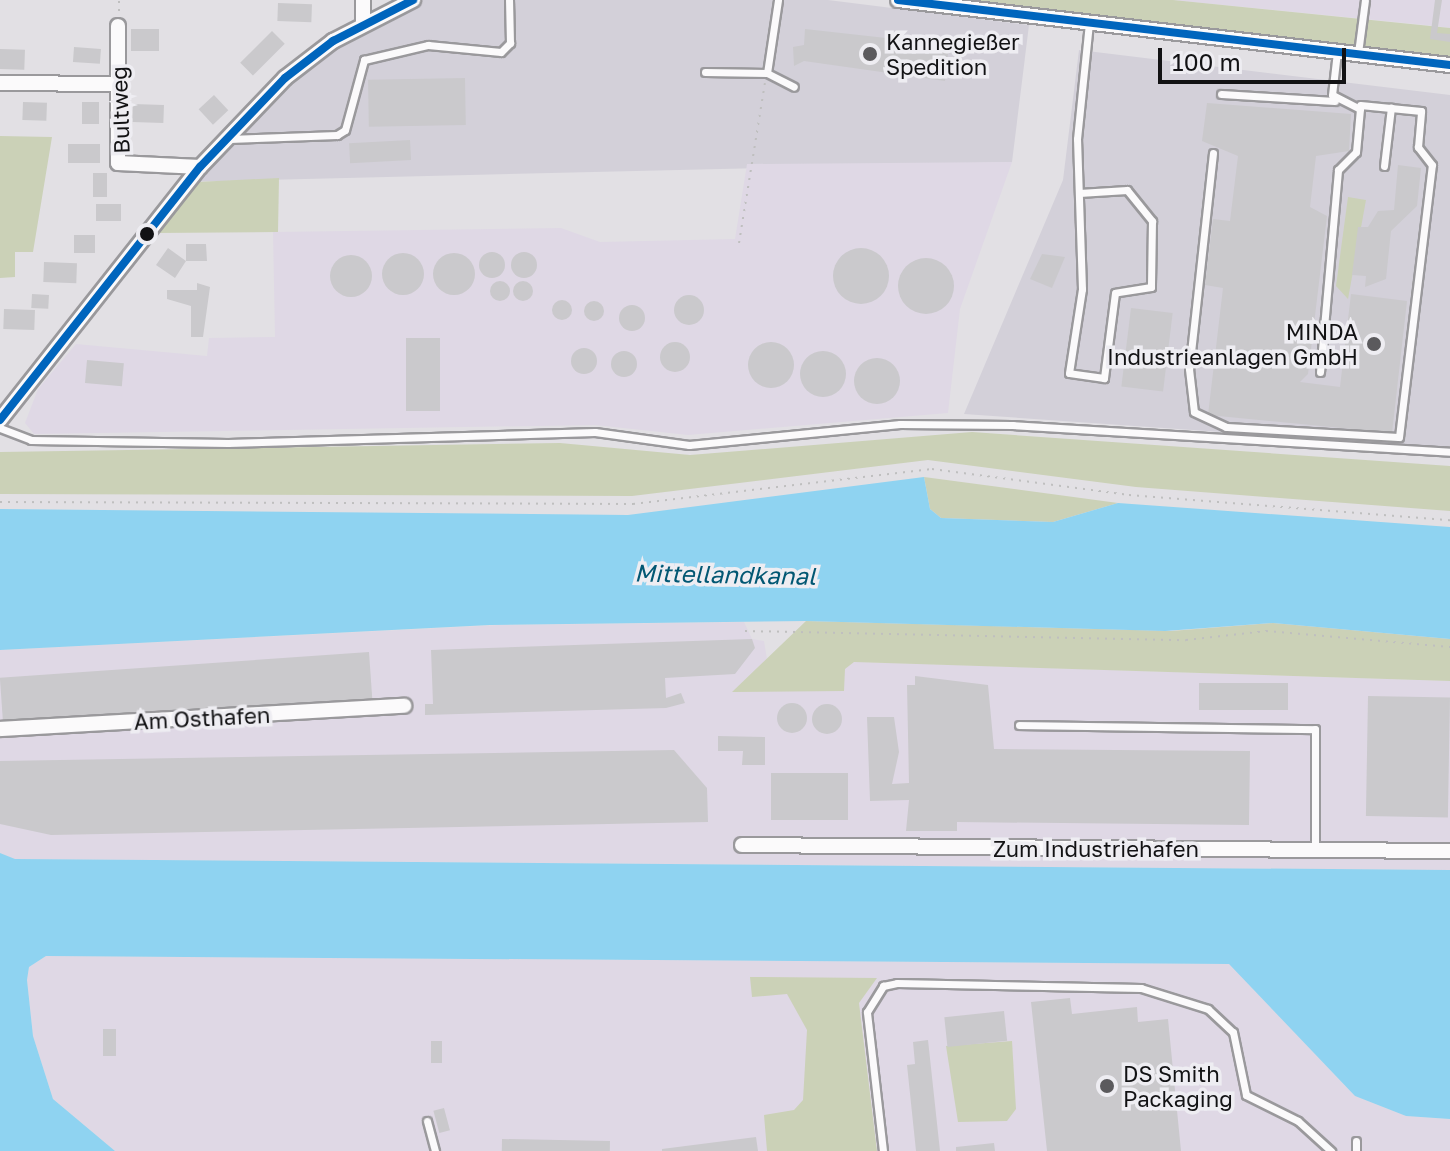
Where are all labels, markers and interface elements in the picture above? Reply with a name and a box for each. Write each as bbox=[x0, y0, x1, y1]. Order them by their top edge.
place label: Kannegießer Spedition bbox=[886, 28, 1019, 80]
scale bar bbox=[1162, 32, 1350, 82]
marker: Kannegießer Spedition bbox=[861, 45, 879, 63]
text: 100 m bbox=[1172, 47, 1241, 76]
street label: Bultweg bbox=[105, 66, 135, 154]
unlabelled marker bbox=[139, 226, 155, 242]
place label: MINDA Industrieanlagen GmbH bbox=[1107, 318, 1358, 370]
marker: MINDA Industrieanlagen GmbH bbox=[1365, 335, 1383, 353]
water label: Mittellandkanal bbox=[634, 558, 816, 590]
street label: Am Osthafen bbox=[133, 701, 271, 735]
street label: Zum Industriehafen bbox=[993, 836, 1199, 862]
place label: DS Smith Packaging bbox=[1123, 1060, 1233, 1112]
marker: DS Smith Packaging bbox=[1098, 1077, 1116, 1095]

